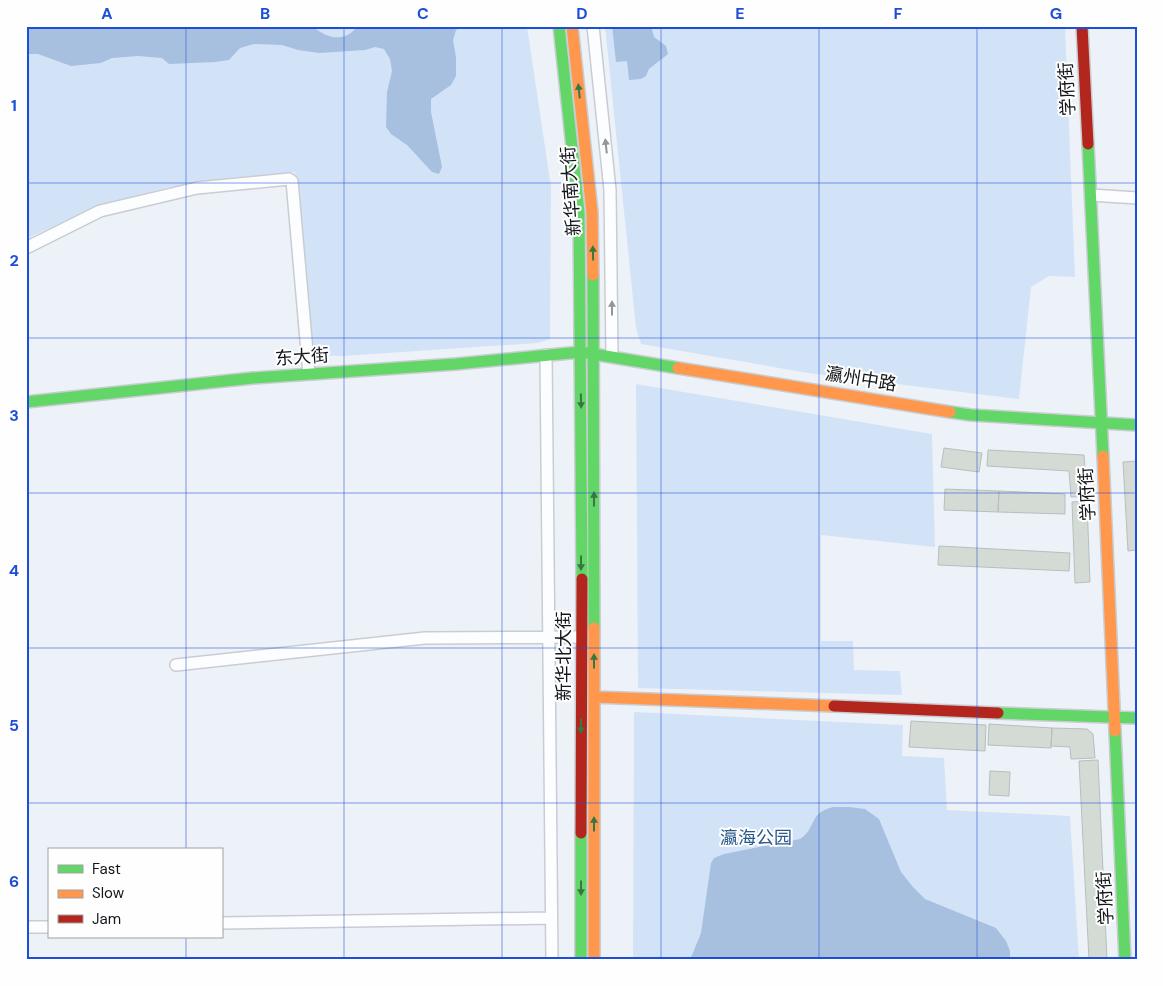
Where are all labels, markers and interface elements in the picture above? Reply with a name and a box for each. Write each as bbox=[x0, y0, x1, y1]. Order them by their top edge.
text: A bbox=[101, 3, 113, 24]
text: B bbox=[260, 3, 270, 24]
text: C bbox=[417, 3, 429, 24]
text: D bbox=[576, 3, 588, 24]
text: E bbox=[735, 3, 745, 24]
text: F bbox=[894, 3, 903, 24]
text: G bbox=[1050, 3, 1062, 24]
street label: 学府街 bbox=[1054, 61, 1080, 117]
one-way arrow bbox=[575, 83, 583, 99]
text: 1 bbox=[11, 95, 17, 116]
one-way arrow bbox=[602, 138, 610, 154]
street label: 新华南大街 bbox=[556, 145, 586, 237]
one-way arrow bbox=[588, 245, 596, 261]
text: 2 bbox=[9, 250, 19, 271]
one-way arrow bbox=[608, 300, 616, 316]
street label: 东大街 bbox=[274, 343, 330, 371]
street label: 瀛州中路 bbox=[824, 362, 898, 396]
one-way arrow bbox=[577, 393, 585, 409]
text: 3 bbox=[9, 405, 19, 426]
street label: 学府街 bbox=[1074, 466, 1100, 522]
one-way arrow bbox=[590, 490, 598, 506]
one-way arrow bbox=[577, 556, 585, 572]
text: 4 bbox=[9, 560, 19, 581]
street label: 新华北大街 bbox=[552, 611, 576, 701]
one-way arrow bbox=[590, 653, 598, 669]
text: 5 bbox=[9, 715, 19, 736]
one-way arrow bbox=[577, 718, 585, 734]
one-way arrow bbox=[590, 815, 598, 831]
park label: 瀛海公园 bbox=[720, 826, 792, 850]
legend bbox=[48, 848, 222, 938]
text: Fast bbox=[92, 859, 121, 879]
street label: 学府街 bbox=[1092, 870, 1118, 926]
text: 6 bbox=[9, 871, 19, 892]
one-way arrow bbox=[577, 881, 585, 897]
text: Slow bbox=[92, 883, 125, 903]
text: Jam bbox=[92, 909, 121, 929]

